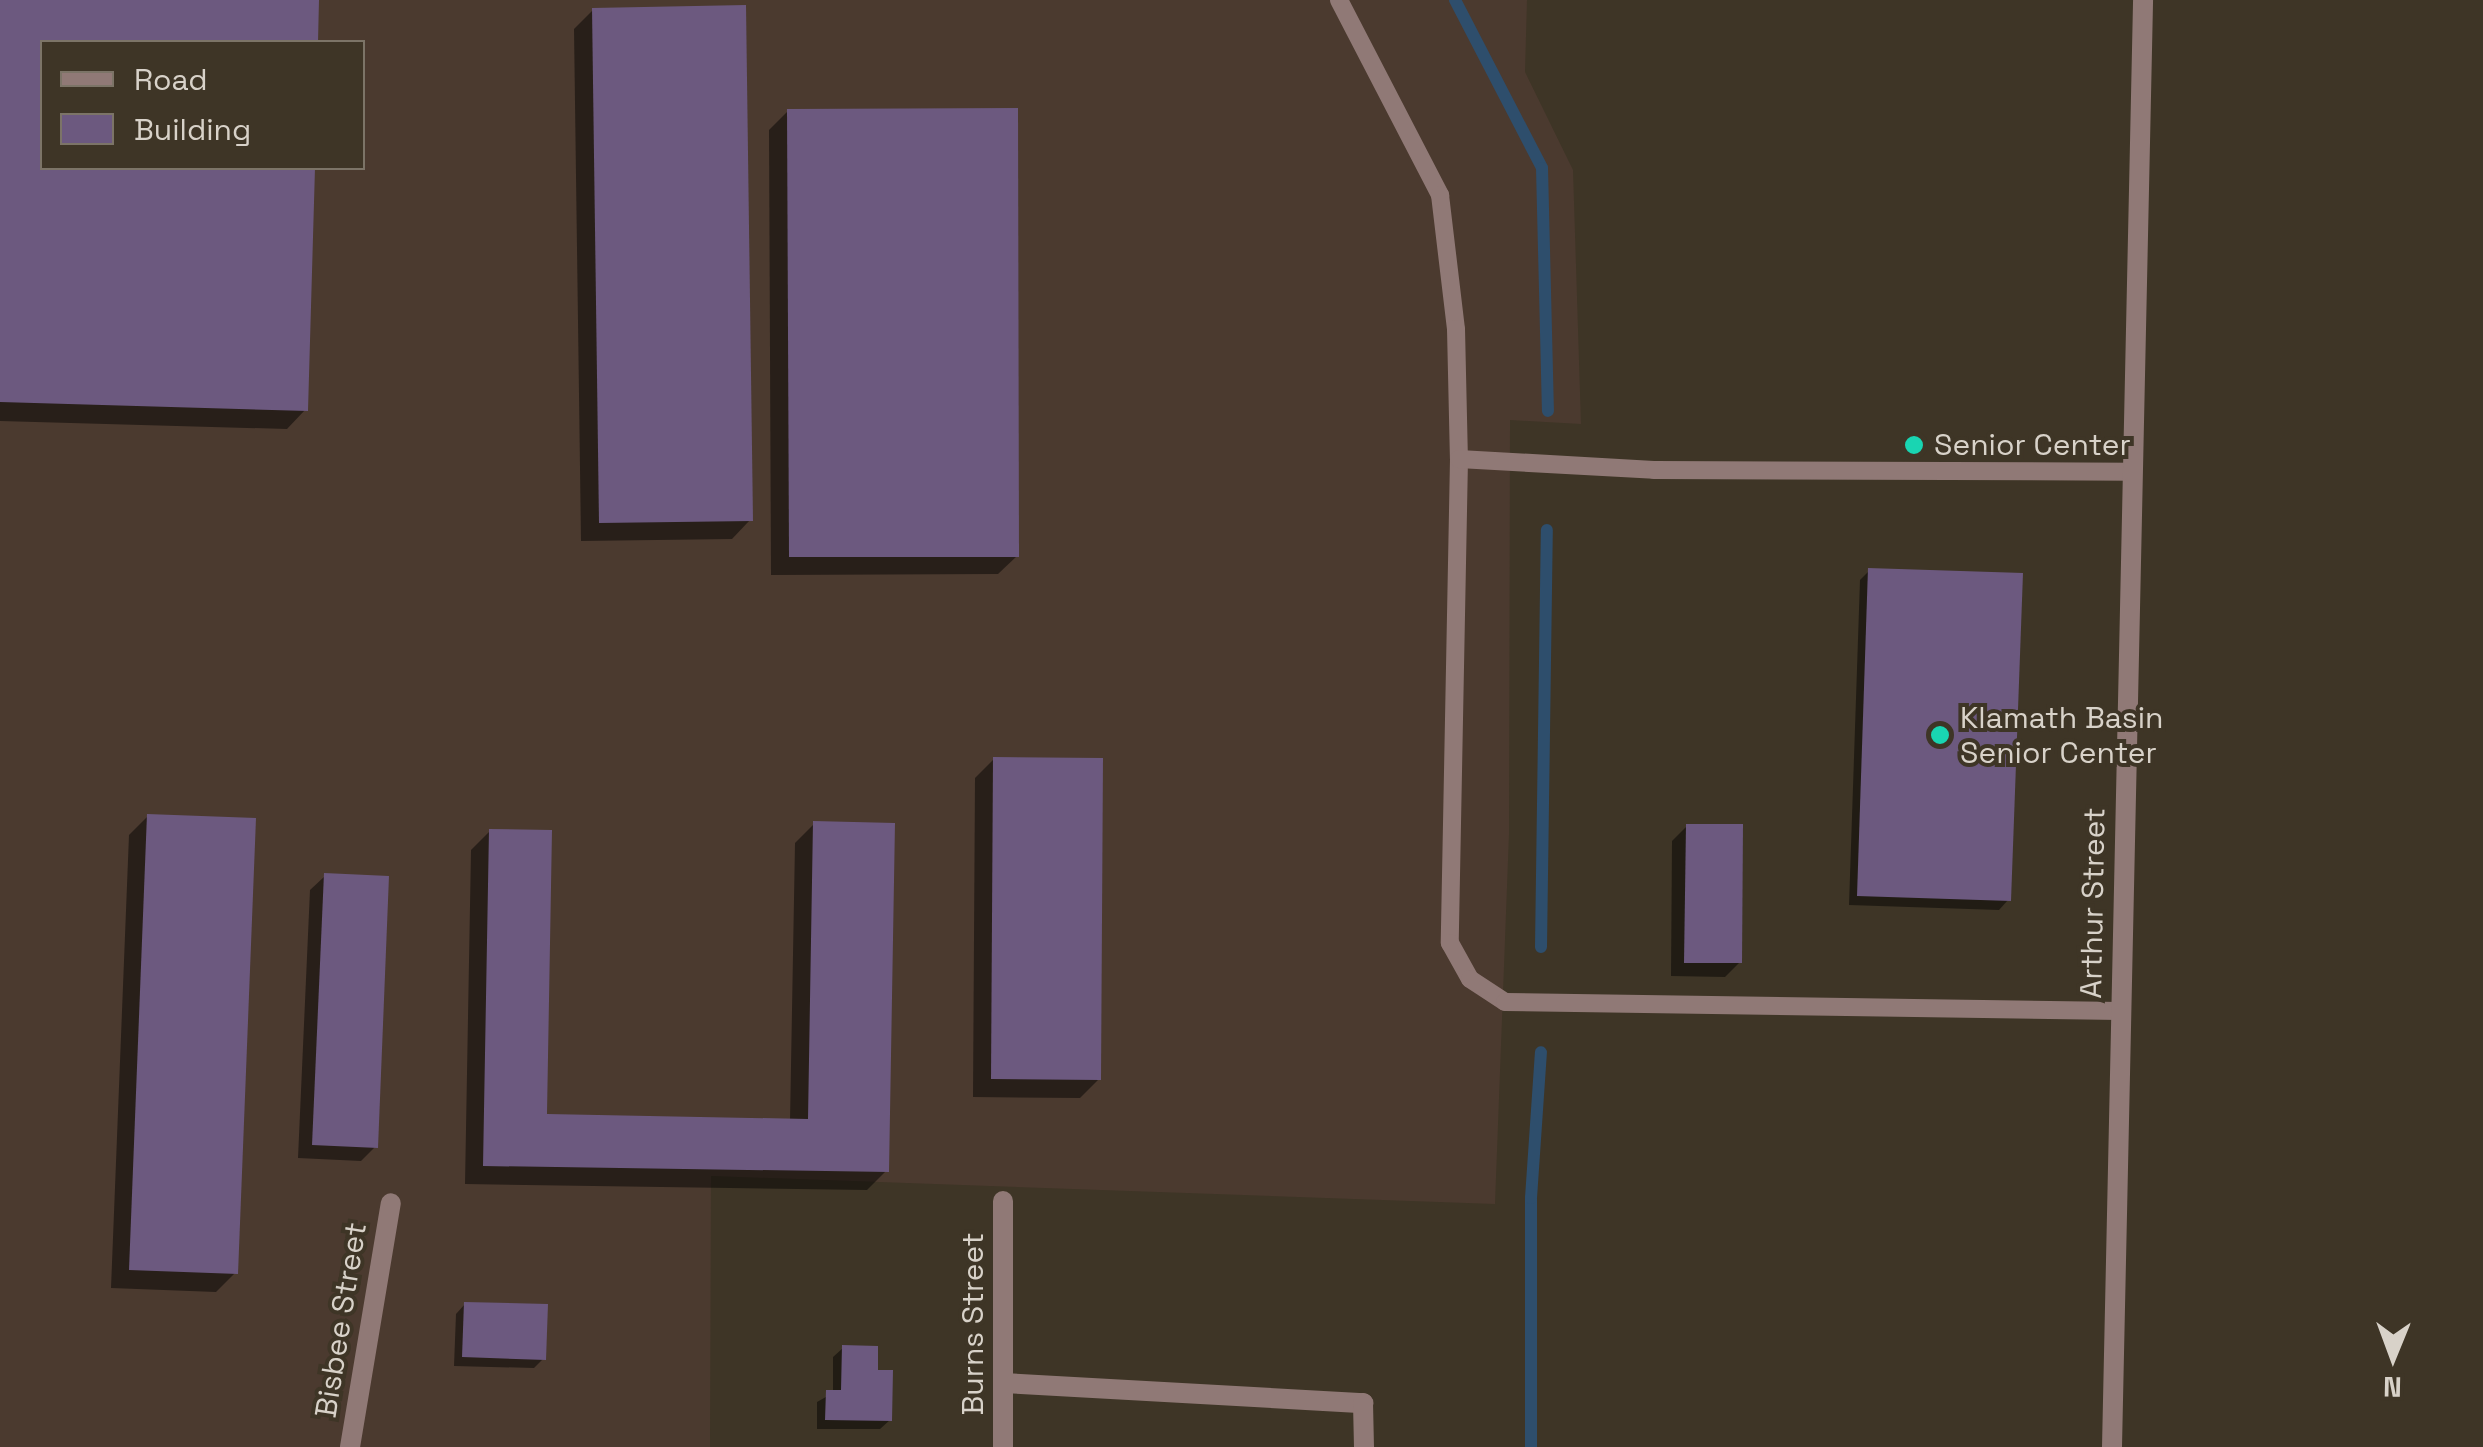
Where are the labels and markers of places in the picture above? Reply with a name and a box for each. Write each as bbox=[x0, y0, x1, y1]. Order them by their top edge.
place label: Senior Center bbox=[1934, 427, 2131, 463]
marker: Senior Center bbox=[1903, 434, 1925, 456]
place label: Klamath Basin Senior Center bbox=[1960, 700, 2163, 770]
marker: Klamath Basin Senior Center bbox=[1929, 724, 1951, 746]

